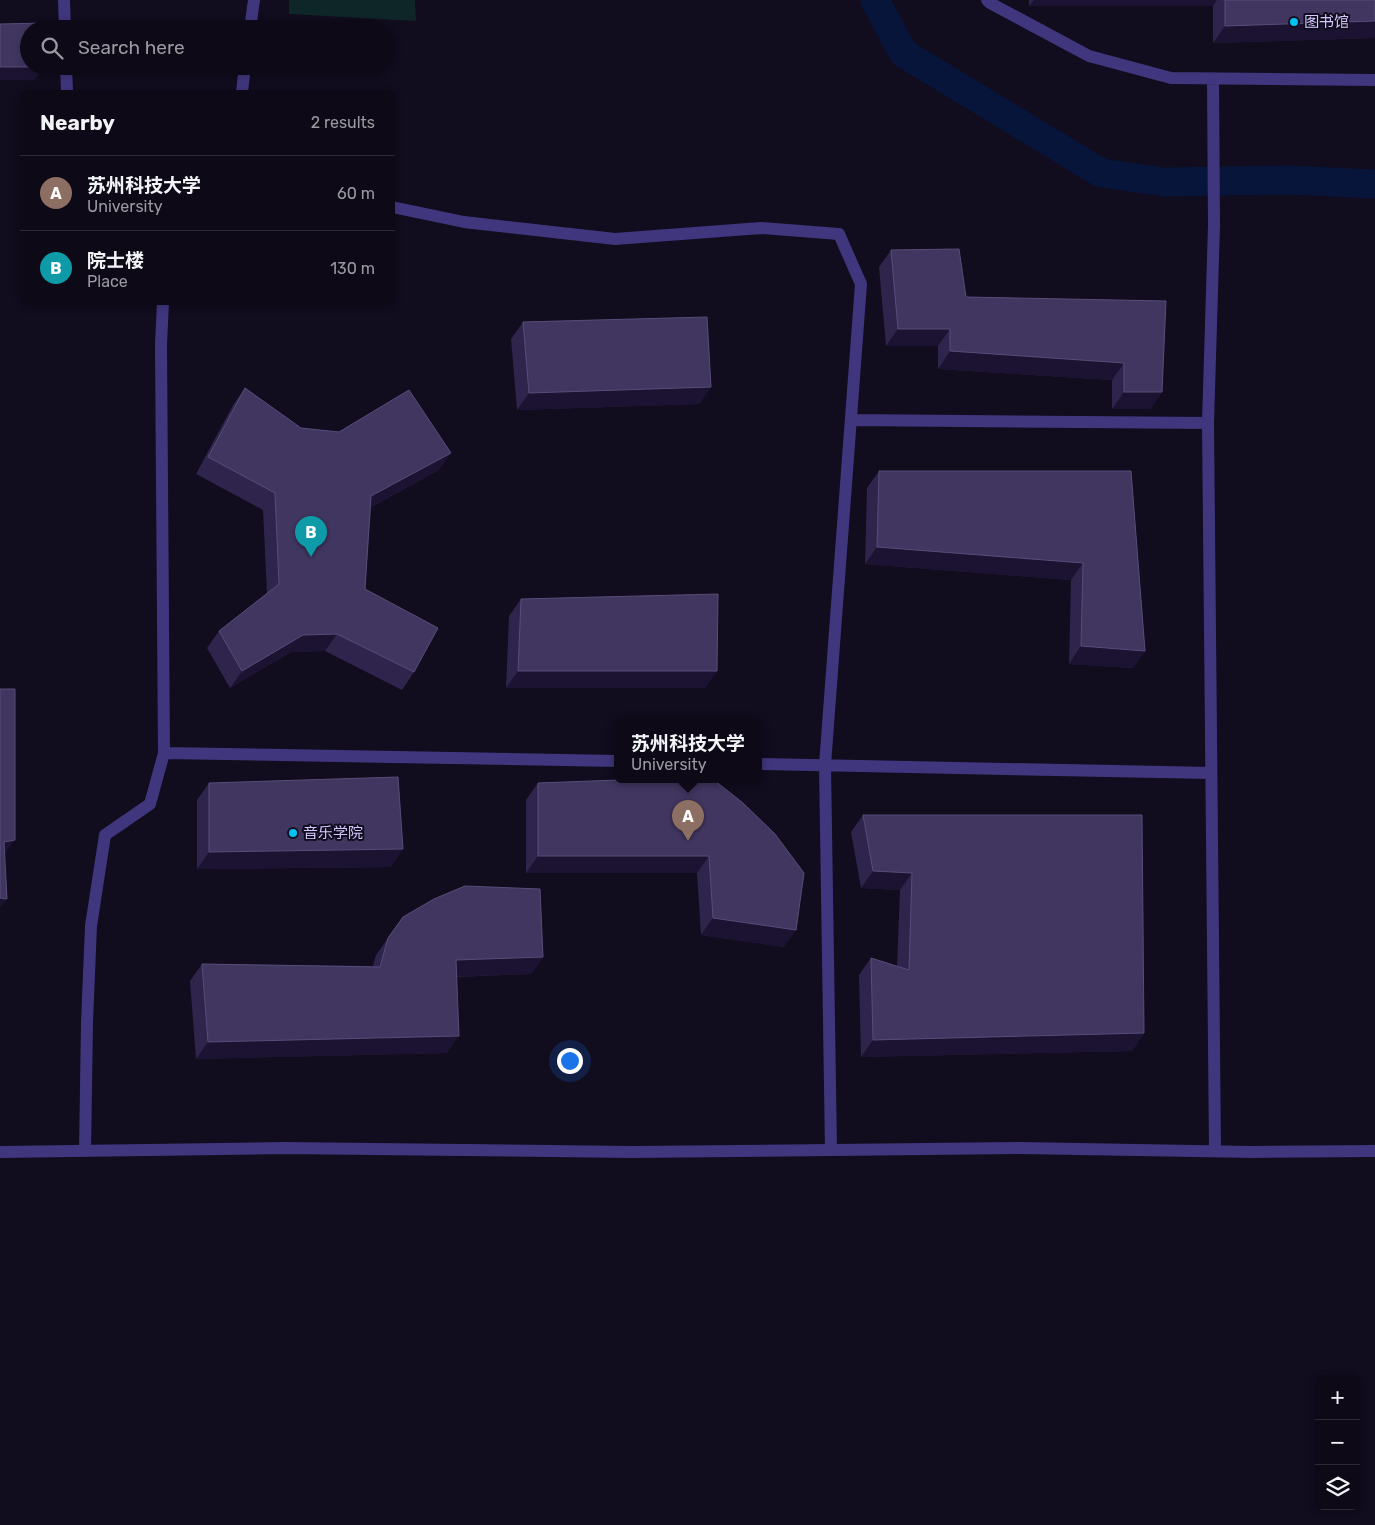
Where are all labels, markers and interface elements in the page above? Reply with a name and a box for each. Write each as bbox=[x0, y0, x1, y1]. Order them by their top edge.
place label: 图书馆 bbox=[1304, 13, 1349, 31]
marker: 图书馆 bbox=[1288, 16, 1300, 28]
search box bbox=[20, 20, 395, 75]
icon: search bbox=[38, 34, 66, 62]
text: Search here bbox=[78, 36, 185, 59]
text: Nearby bbox=[40, 110, 115, 135]
text: 2 results bbox=[311, 113, 375, 132]
text: 苏州科技大学 bbox=[87, 174, 201, 197]
text: A bbox=[50, 184, 62, 203]
text: 60 m bbox=[337, 184, 375, 203]
text: University bbox=[87, 197, 163, 216]
text: 院士楼 bbox=[87, 249, 144, 272]
text: B bbox=[50, 259, 62, 278]
text: 130 m bbox=[330, 259, 375, 278]
text: Place bbox=[87, 272, 128, 291]
pin: B bbox=[295, 516, 327, 557]
popup bbox=[614, 718, 762, 783]
text: 苏州科技大学 bbox=[631, 732, 745, 755]
text: University bbox=[631, 755, 707, 774]
pin: A bbox=[672, 800, 704, 841]
place label: 音乐学院 bbox=[303, 824, 363, 842]
marker: 音乐学院 bbox=[287, 827, 299, 839]
your location bbox=[557, 1048, 583, 1074]
map controls bbox=[1315, 1375, 1360, 1510]
button: + bbox=[1315, 1375, 1360, 1420]
button: − bbox=[1315, 1420, 1360, 1465]
button: layers bbox=[1315, 1465, 1360, 1510]

